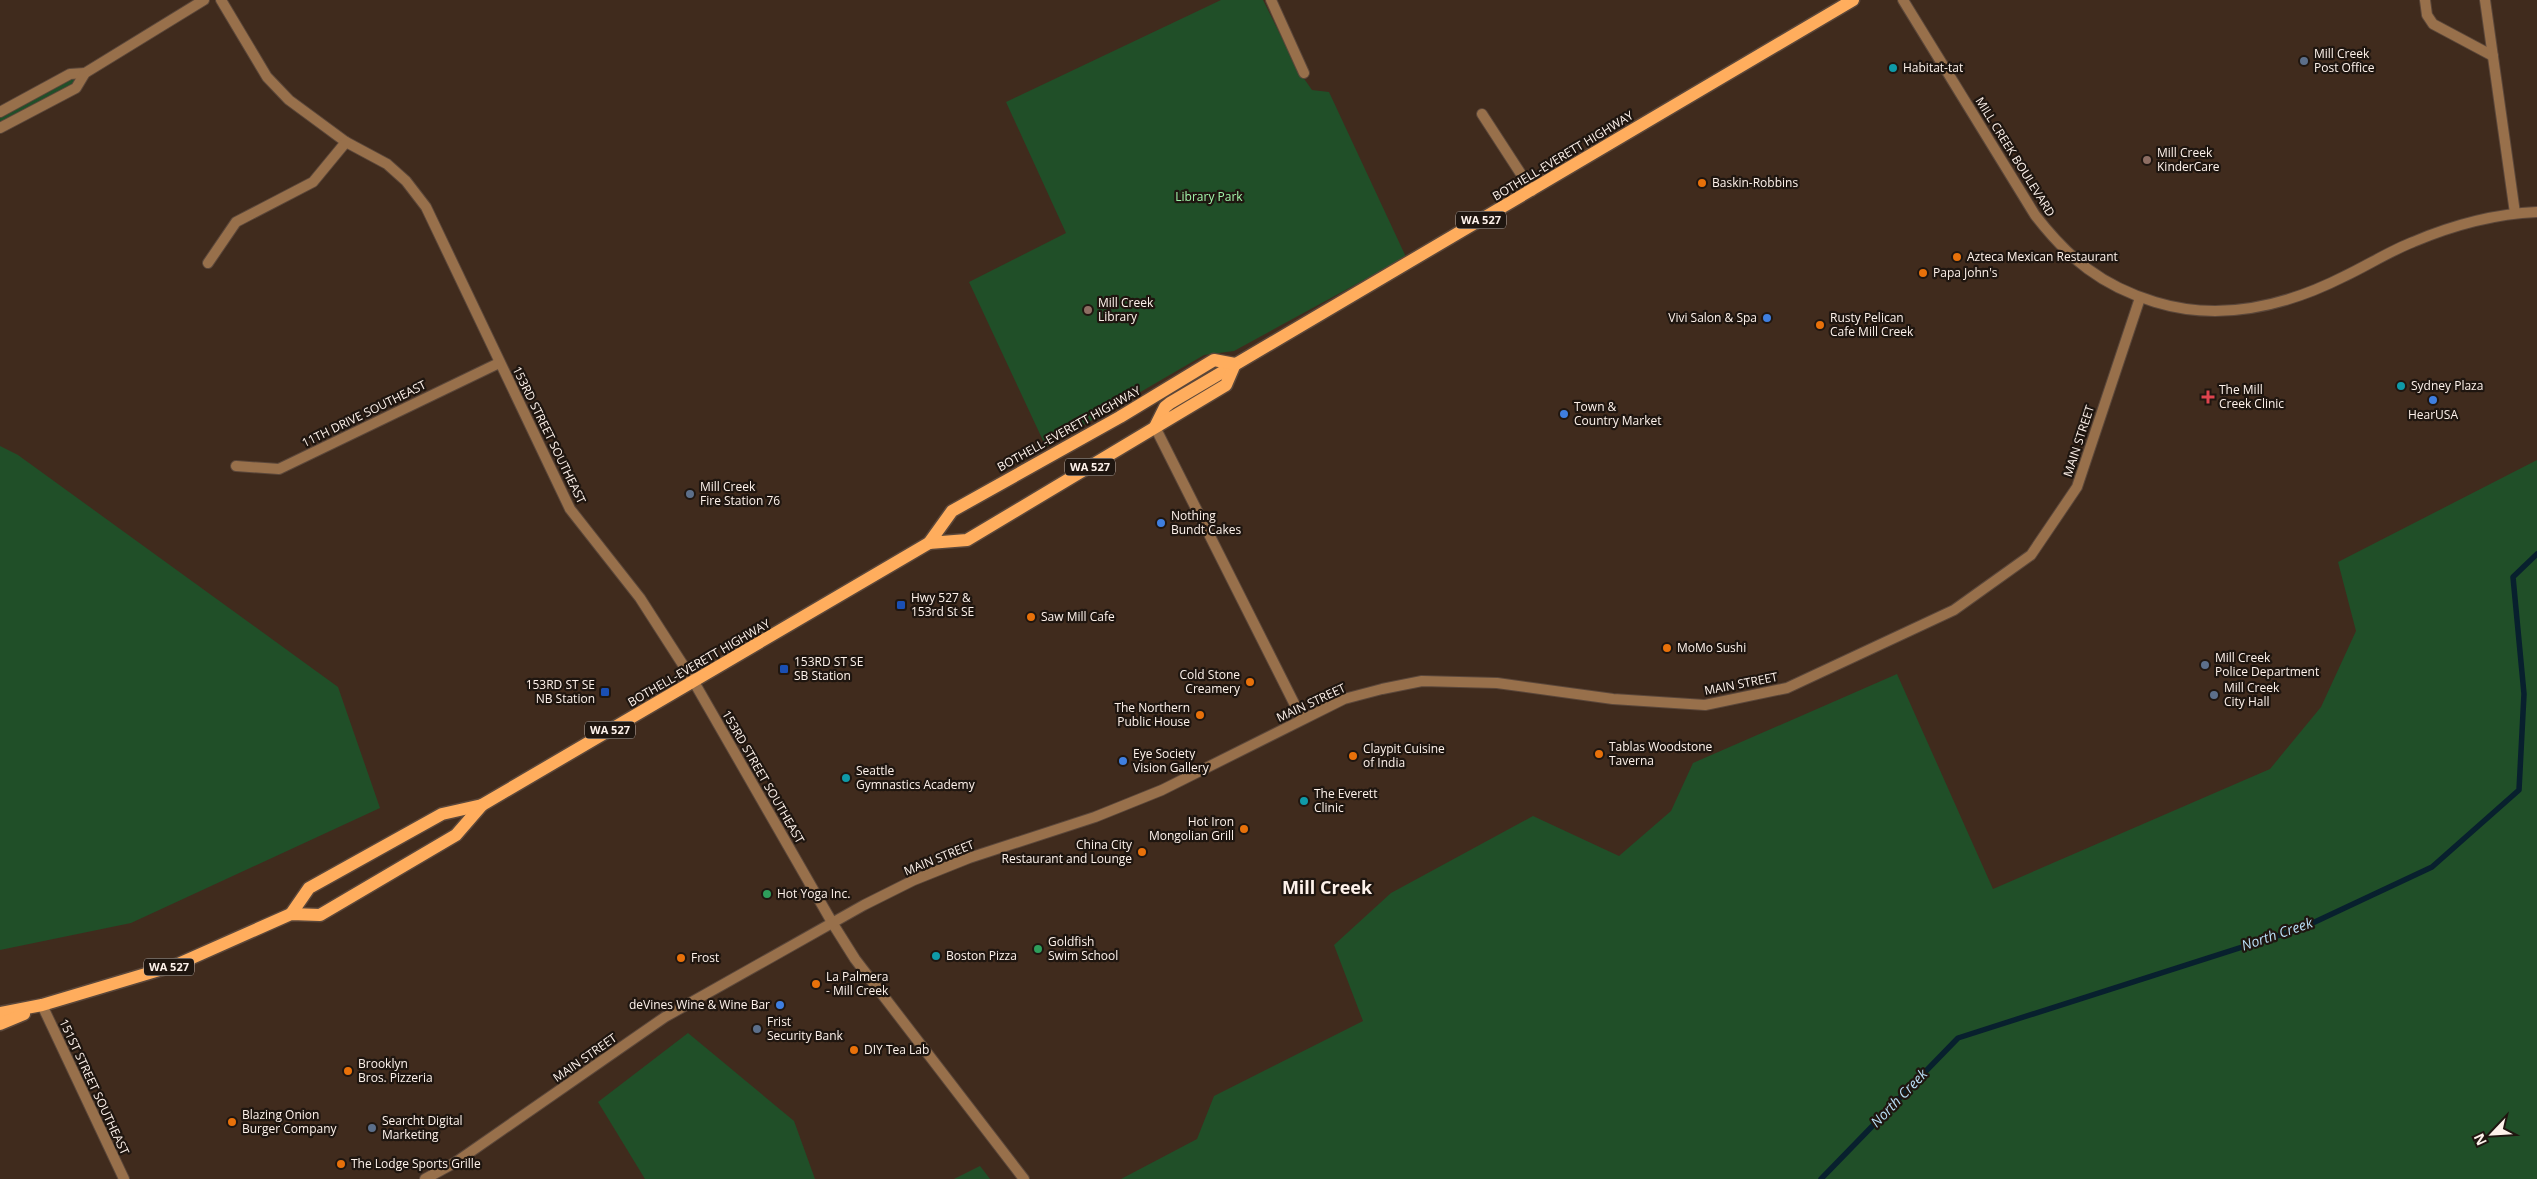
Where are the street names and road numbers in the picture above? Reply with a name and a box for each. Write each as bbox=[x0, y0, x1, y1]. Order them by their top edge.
street label: MILL CREEK BOULEVARD bbox=[1972, 94, 2059, 220]
street label: BOTHELL-EVERETT HIGHWAY bbox=[1489, 107, 1637, 204]
road number: WA 527 bbox=[1456, 212, 1506, 228]
street label: 153RD STREET SOUTHEAST bbox=[509, 363, 590, 507]
street label: 11TH DRIVE SOUTHEAST bbox=[299, 376, 429, 451]
street label: BOTHELL-EVERETT HIGHWAY bbox=[994, 382, 1144, 475]
street label: MAIN STREET bbox=[2059, 402, 2098, 479]
road number: WA 527 bbox=[1065, 458, 1115, 476]
street label: BOTHELL-EVERETT HIGHWAY bbox=[625, 615, 773, 710]
street label: MAIN STREET bbox=[1703, 668, 1779, 699]
street label: MAIN STREET bbox=[1273, 679, 1348, 726]
street label: 153RD STREET SOUTHEAST bbox=[718, 707, 809, 847]
road number: WA 527 bbox=[585, 722, 635, 738]
street label: MAIN STREET bbox=[901, 836, 977, 879]
road number: WA 527 bbox=[144, 959, 194, 976]
street label: 151ST STREET SOUTHEAST bbox=[55, 1016, 134, 1158]
street label: MAIN STREET bbox=[549, 1029, 620, 1086]

